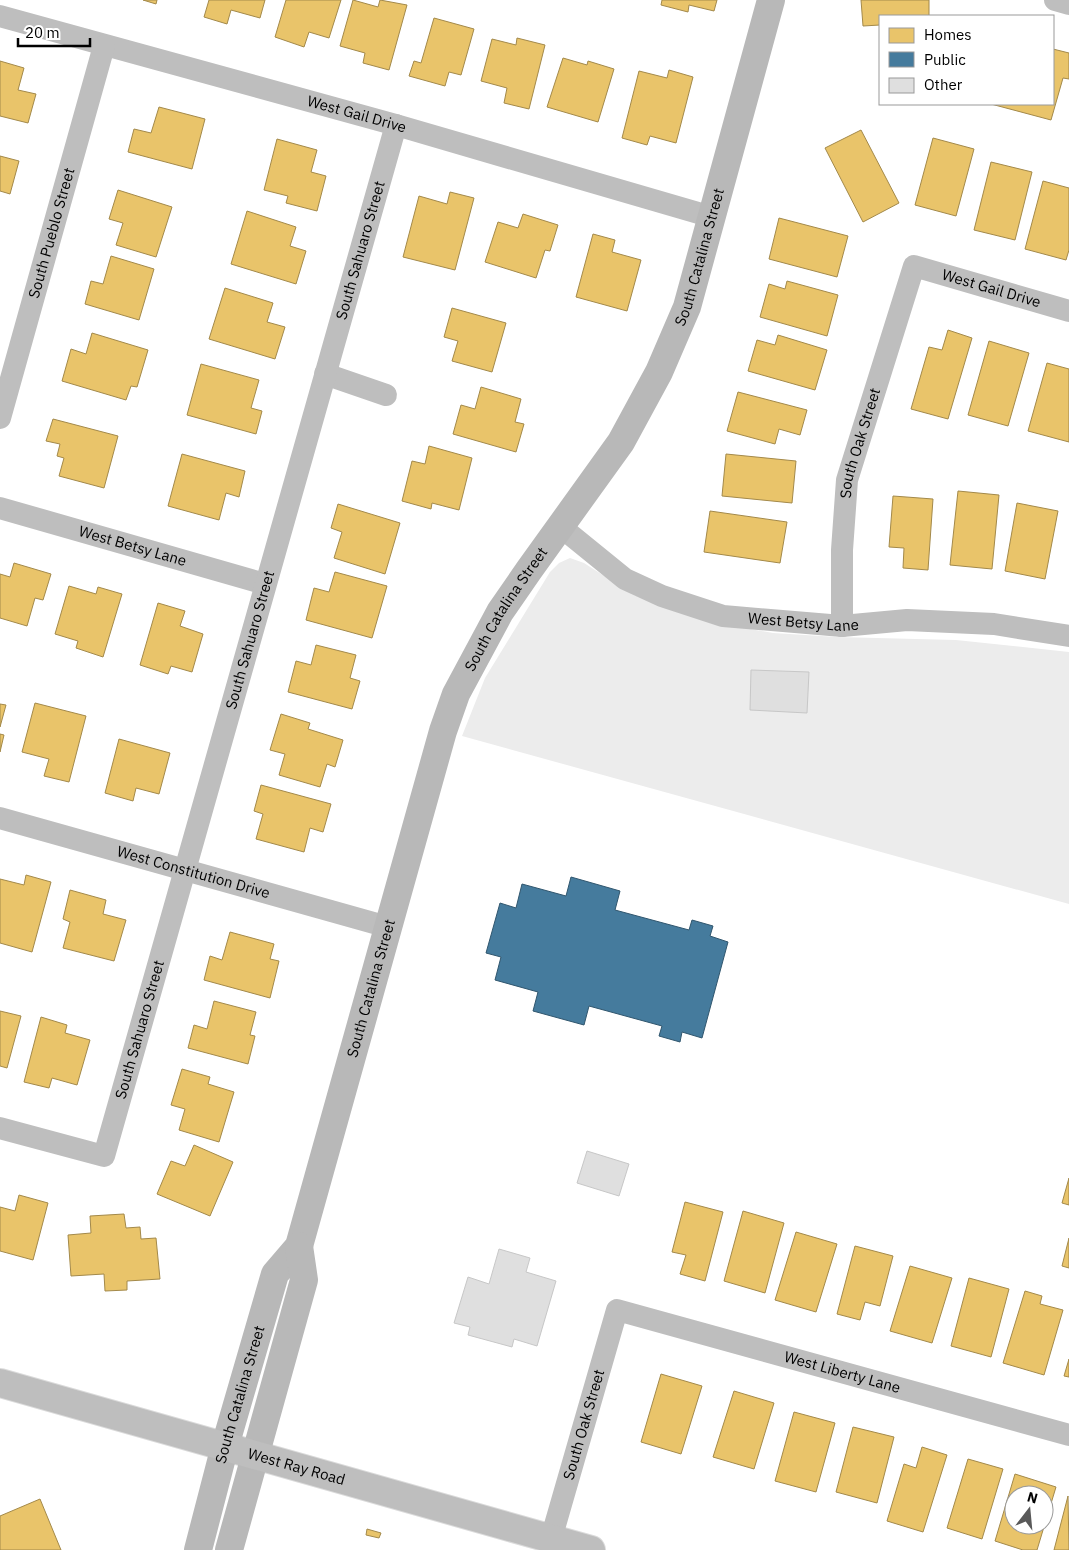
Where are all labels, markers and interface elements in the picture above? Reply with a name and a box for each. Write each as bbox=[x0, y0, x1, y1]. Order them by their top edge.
scale bar bbox=[18, 15, 90, 47]
legend bbox=[879, 15, 1054, 105]
text: 20 m bbox=[25, 23, 60, 42]
text: Homes bbox=[924, 25, 972, 44]
text: Public bbox=[924, 50, 966, 69]
text: Other bbox=[924, 75, 963, 94]
street label: West Gail Drive bbox=[305, 91, 409, 137]
street label: South Pueblo Street bbox=[24, 165, 79, 300]
street label: South Sahuaro Street bbox=[331, 179, 389, 322]
street label: South Catalina Street bbox=[670, 186, 728, 329]
street label: West Gail Drive bbox=[940, 265, 1043, 311]
street label: South Oak Street bbox=[836, 385, 884, 499]
street label: West Betsy Lane bbox=[77, 521, 189, 570]
street label: South Catalina Street bbox=[460, 543, 551, 674]
street label: South Sahuaro Street bbox=[221, 568, 278, 711]
street label: West Betsy Lane bbox=[747, 608, 860, 635]
street label: West Constitution Drive bbox=[115, 841, 272, 902]
street label: South Catalina Street bbox=[342, 917, 399, 1059]
street label: South Sahuaro Street bbox=[111, 958, 168, 1101]
street label: South Catalina Street bbox=[211, 1323, 269, 1466]
street label: West Liberty Lane bbox=[782, 1347, 903, 1397]
street label: South Oak Street bbox=[559, 1367, 608, 1482]
street label: West Ray Road bbox=[246, 1443, 347, 1489]
north arrow bbox=[1004, 1485, 1054, 1535]
text: N bbox=[1025, 1487, 1040, 1508]

